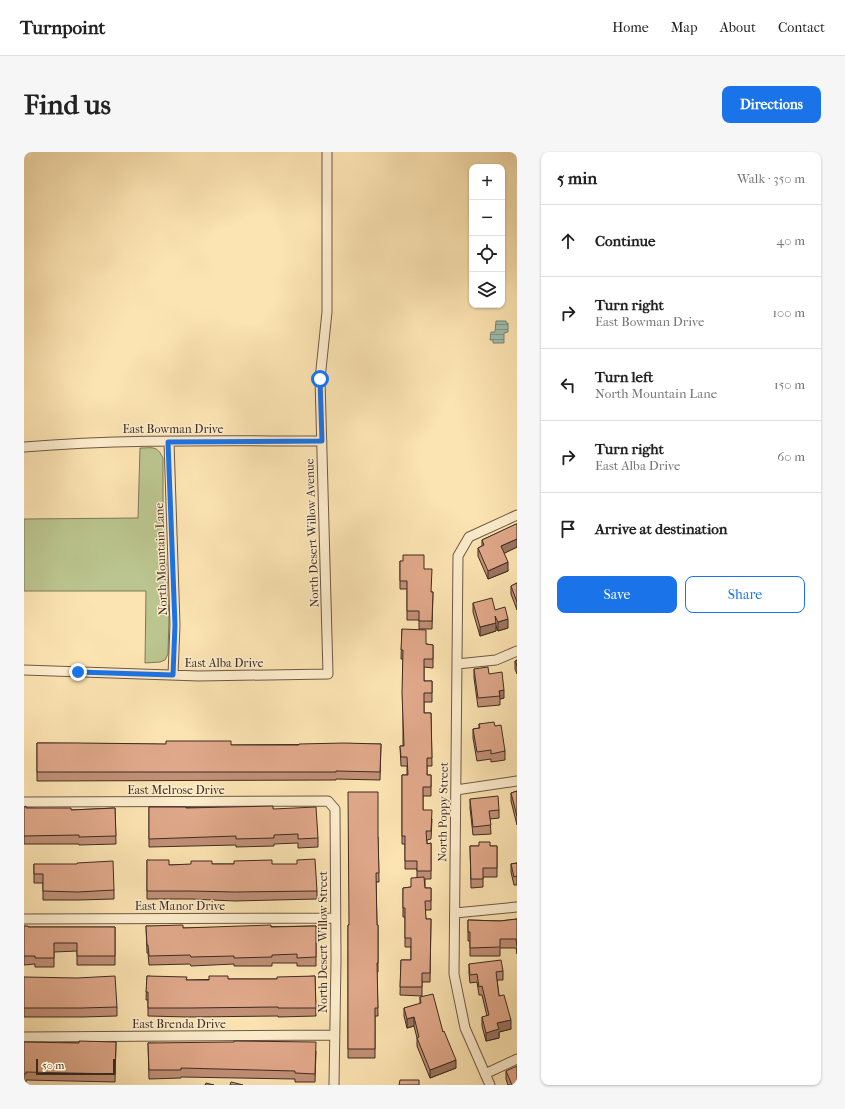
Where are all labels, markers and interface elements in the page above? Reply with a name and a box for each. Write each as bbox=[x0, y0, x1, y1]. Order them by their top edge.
text: Turnpoint bbox=[20, 17, 105, 39]
text: Home bbox=[612, 19, 649, 36]
text: Map bbox=[671, 19, 698, 36]
text: About bbox=[720, 19, 756, 36]
text: Contact bbox=[778, 19, 825, 36]
button: Directions bbox=[722, 86, 821, 123]
text: Find us bbox=[24, 88, 111, 121]
map controls bbox=[469, 164, 505, 308]
button: + bbox=[469, 164, 505, 200]
text: 5 min bbox=[557, 168, 597, 188]
text: Walk · 350 m bbox=[737, 171, 805, 186]
button: − bbox=[469, 200, 505, 236]
icon: ahead bbox=[557, 230, 579, 252]
text: Continue bbox=[595, 232, 655, 250]
text: 40 m bbox=[777, 233, 805, 248]
button: locate bbox=[469, 236, 505, 272]
button: layers bbox=[469, 272, 505, 308]
text: Turn right bbox=[595, 296, 664, 314]
icon: right bbox=[557, 302, 579, 324]
text: 100 m bbox=[772, 305, 805, 320]
text: East Bowman Drive bbox=[595, 314, 705, 329]
text: Turn left bbox=[595, 368, 653, 386]
route start bbox=[311, 370, 329, 388]
icon: left bbox=[557, 374, 579, 396]
text: 150 m bbox=[774, 377, 805, 392]
text: North Mountain Lane bbox=[595, 386, 717, 401]
street label: East Bowman Drive bbox=[122, 422, 224, 436]
text: Turn right bbox=[595, 440, 664, 458]
icon: right bbox=[557, 446, 579, 468]
text: 60 m bbox=[777, 449, 805, 464]
street label: North Desert Willow Avenue bbox=[302, 458, 322, 608]
text: East Alba Drive bbox=[595, 458, 680, 473]
street label: North Mountain Lane bbox=[152, 502, 170, 616]
icon: arrive bbox=[557, 518, 579, 540]
text: Arrive at destination bbox=[595, 520, 727, 538]
button: Save bbox=[557, 576, 677, 613]
button: Share bbox=[685, 576, 805, 613]
street label: East Alba Drive bbox=[185, 656, 264, 670]
route end bbox=[69, 663, 87, 681]
street label: North Poppy Street bbox=[435, 761, 451, 862]
street label: East Melrose Drive bbox=[127, 783, 225, 797]
street label: North Desert Willow Street bbox=[316, 870, 330, 1013]
street label: East Manor Drive bbox=[135, 899, 225, 913]
street label: East Brenda Drive bbox=[132, 1017, 226, 1031]
scale bar bbox=[36, 1057, 115, 1076]
text: 50 m bbox=[42, 1059, 64, 1072]

